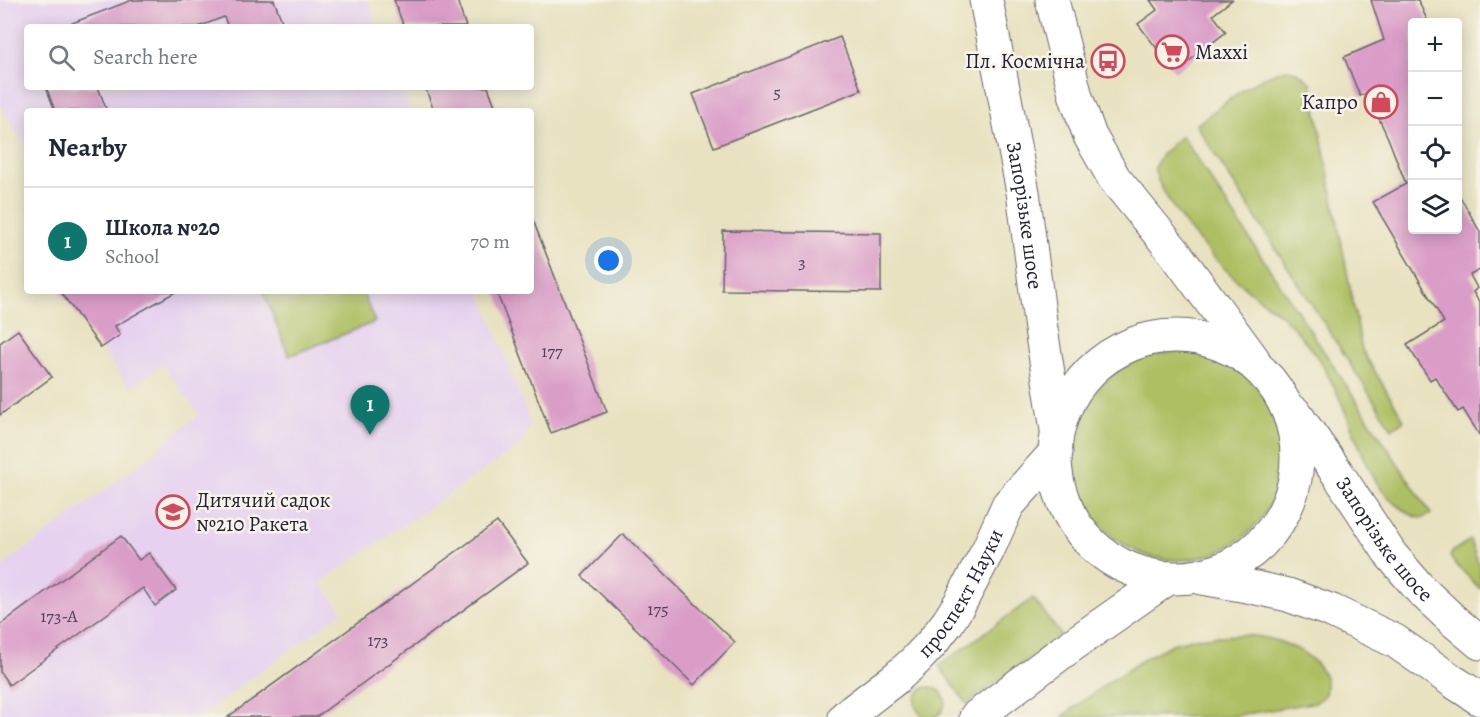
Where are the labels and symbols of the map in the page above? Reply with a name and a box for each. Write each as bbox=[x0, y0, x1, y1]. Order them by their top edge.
supermarket icon: Maxxi bbox=[1154, 34, 1190, 70]
place label: Maxxi bbox=[1195, 38, 1248, 66]
bus stop icon: Пл. Космічна bbox=[1090, 43, 1126, 79]
place label: Пл. Космічна bbox=[965, 47, 1085, 75]
house number: 5 bbox=[773, 80, 781, 104]
shop icon: Капро bbox=[1363, 84, 1399, 120]
place label: Капро bbox=[1302, 88, 1358, 116]
street label: Запорізьке шосе bbox=[1000, 139, 1050, 291]
your location bbox=[594, 246, 623, 275]
house number: 3 bbox=[798, 250, 806, 274]
house number: 177 bbox=[541, 339, 563, 363]
pin: 1 bbox=[350, 386, 389, 435]
street label: Запорізьке шосе bbox=[1329, 471, 1439, 608]
place label: Дитячий садок №210 Ракета bbox=[196, 486, 331, 538]
school or university icon: Дитячий садок №210 Ракета bbox=[155, 494, 191, 530]
street label: проспект Науки bbox=[911, 524, 1010, 664]
house number: 175 bbox=[647, 597, 669, 621]
house number: 173-А bbox=[40, 604, 78, 628]
house number: 173 bbox=[367, 628, 389, 652]

